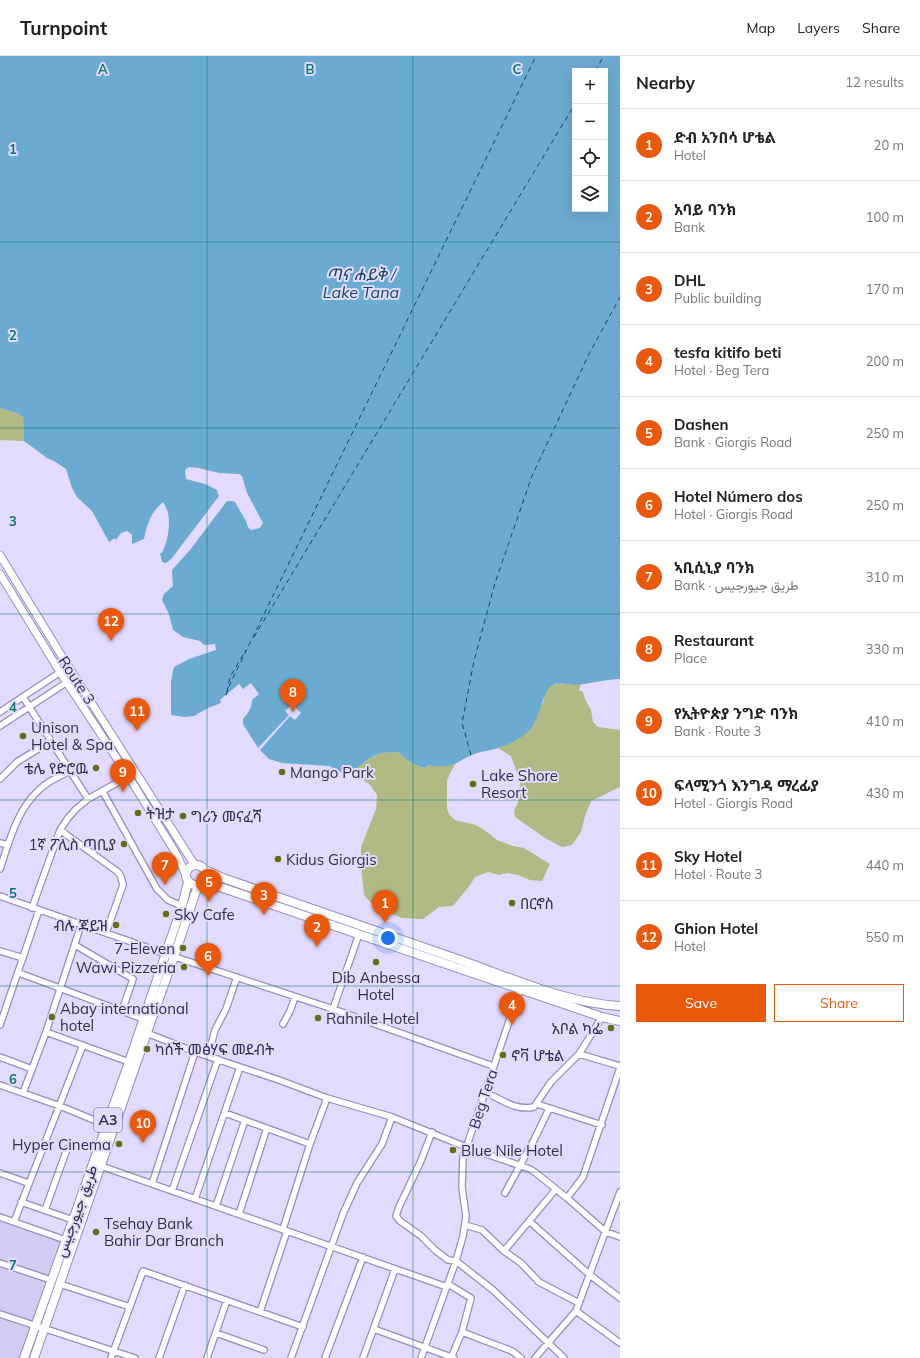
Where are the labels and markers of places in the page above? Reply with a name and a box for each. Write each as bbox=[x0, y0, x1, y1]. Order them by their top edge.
pin: 12 bbox=[98, 608, 124, 641]
pin: 8 bbox=[280, 679, 306, 712]
pin: 11 bbox=[124, 698, 150, 731]
place label: Unison Hotel & Spa bbox=[31, 718, 113, 754]
marker: Unison Hotel & Spa bbox=[18, 731, 28, 741]
place label: ቴሌ የድሮዉ bbox=[24, 759, 88, 778]
pin: 9 bbox=[110, 759, 136, 792]
marker: ቴሌ የድሮዉ bbox=[91, 763, 101, 773]
place label: Mango Park bbox=[290, 763, 374, 782]
place label: Lake Shore Resort bbox=[481, 766, 558, 802]
marker: Mango Park bbox=[277, 767, 287, 777]
marker: Lake Shore Resort bbox=[468, 779, 478, 789]
place label: ትዝታ bbox=[146, 804, 175, 823]
place label: ግሪን መናፈሻ bbox=[191, 807, 262, 826]
marker: ትዝታ bbox=[133, 808, 143, 818]
marker: ግሪን መናፈሻ bbox=[178, 811, 188, 821]
place label: 1ኛ ፖሊስ ጣቢያ bbox=[29, 835, 116, 854]
marker: 1ኛ ፖሊስ ጣቢያ bbox=[119, 839, 129, 849]
place label: Kidus Giorgis bbox=[286, 850, 377, 869]
pin: 7 bbox=[152, 852, 178, 885]
marker: Kidus Giorgis bbox=[273, 854, 283, 864]
pin: 5 bbox=[196, 869, 222, 902]
pin: 3 bbox=[251, 882, 277, 915]
pin: 1 bbox=[372, 890, 398, 923]
place label: በርኖስ bbox=[520, 894, 554, 913]
marker: በርኖስ bbox=[507, 898, 517, 908]
place label: Sky Cafe bbox=[174, 905, 235, 924]
marker: Sky Cafe bbox=[161, 909, 171, 919]
pin: 2 bbox=[304, 914, 330, 947]
place label: ብሉ ጃይዝ bbox=[54, 916, 108, 935]
marker: ብሉ ጃይዝ bbox=[111, 920, 121, 930]
place label: 7-Eleven bbox=[114, 939, 175, 958]
marker: 7-Eleven bbox=[178, 943, 188, 953]
pin: 6 bbox=[195, 943, 221, 976]
marker: Dib Anbessa Hotel bbox=[371, 957, 381, 967]
place label: Wawi Pizzeria bbox=[76, 958, 176, 977]
marker: Wawi Pizzeria bbox=[179, 962, 189, 972]
place label: Dib Anbessa Hotel bbox=[332, 968, 420, 1004]
pin: 4 bbox=[499, 992, 525, 1025]
place label: Abay international hotel bbox=[60, 999, 189, 1035]
place label: Rahnile Hotel bbox=[326, 1009, 419, 1028]
marker: Abay international hotel bbox=[47, 1012, 57, 1022]
marker: Rahnile Hotel bbox=[313, 1013, 323, 1023]
place label: አቦል ካፌ bbox=[551, 1019, 603, 1038]
marker: አቦል ካፌ bbox=[606, 1023, 616, 1033]
place label: ካሰች መፅሃፍ መደብት bbox=[155, 1040, 274, 1059]
marker: ካሰች መፅሃፍ መደብት bbox=[142, 1044, 152, 1054]
place label: ኖቫ ሆቴል bbox=[511, 1046, 564, 1065]
marker: ኖቫ ሆቴል bbox=[498, 1050, 508, 1060]
pin: 10 bbox=[130, 1110, 156, 1143]
place label: Hyper Cinema bbox=[12, 1135, 111, 1154]
marker: Hyper Cinema bbox=[114, 1139, 124, 1149]
place label: Blue Nile Hotel bbox=[461, 1141, 563, 1160]
marker: Blue Nile Hotel bbox=[448, 1145, 458, 1155]
place label: Tsehay Bank Bahir Dar Branch bbox=[104, 1214, 224, 1250]
marker: Tsehay Bank Bahir Dar Branch bbox=[91, 1227, 101, 1237]

